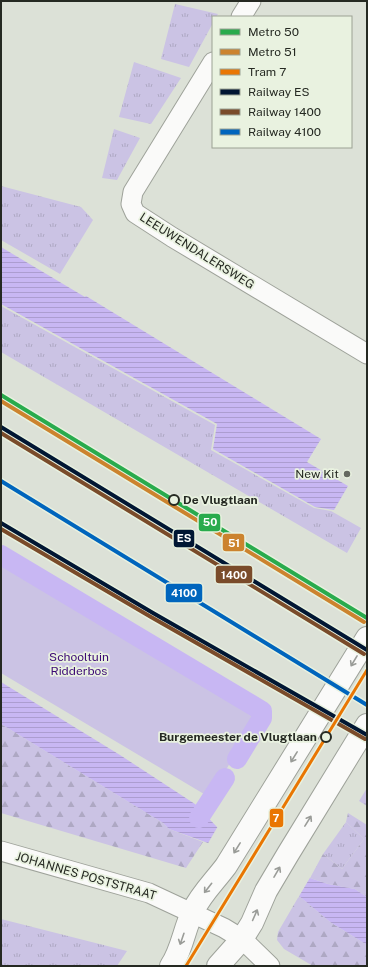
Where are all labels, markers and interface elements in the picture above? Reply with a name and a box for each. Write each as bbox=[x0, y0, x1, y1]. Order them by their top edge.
legend bbox=[212, 16, 352, 148]
text: Metro 50 bbox=[248, 25, 299, 39]
text: Metro 51 bbox=[248, 45, 297, 59]
text: Tram 7 bbox=[248, 65, 286, 79]
text: Railway ES bbox=[248, 85, 310, 99]
text: Railway 1400 bbox=[248, 105, 321, 119]
text: Railway 4100 bbox=[248, 125, 321, 139]
street label: LEEUWENDALERSWEG bbox=[137, 210, 257, 292]
place label: New Kit bbox=[295, 467, 339, 481]
marker: New Kit bbox=[342, 469, 352, 479]
place label: De Vlugtlaan bbox=[183, 493, 258, 507]
marker: De Vlugtlaan bbox=[168, 494, 180, 506]
line badge: 50 bbox=[198, 513, 221, 532]
text: 50 bbox=[203, 516, 217, 528]
line badge: ES bbox=[173, 529, 195, 548]
text: ES bbox=[177, 532, 192, 544]
line badge: 51 bbox=[222, 533, 245, 552]
text: 51 bbox=[228, 537, 240, 549]
line badge: 1400 bbox=[215, 565, 253, 584]
text: 1400 bbox=[221, 569, 247, 581]
line badge: 4100 bbox=[165, 583, 203, 603]
text: 4100 bbox=[171, 587, 197, 599]
park label: Schooltuin Ridderbos bbox=[49, 650, 109, 678]
one-way arrow bbox=[349, 655, 357, 667]
place label: Burgemeester de Vlugtlaan bbox=[159, 730, 317, 744]
marker: Burgemeester de Vlugtlaan bbox=[320, 731, 332, 743]
one-way arrow bbox=[289, 751, 297, 763]
line badge: 7 bbox=[269, 808, 284, 828]
text: 7 bbox=[273, 812, 280, 824]
one-way arrow bbox=[304, 816, 312, 827]
one-way arrow bbox=[233, 842, 241, 853]
street label: JOHANNES POSTSTRAAT bbox=[14, 849, 158, 903]
one-way arrow bbox=[273, 866, 281, 878]
one-way arrow bbox=[203, 883, 212, 894]
one-way arrow bbox=[252, 910, 259, 922]
one-way arrow bbox=[178, 933, 186, 945]

